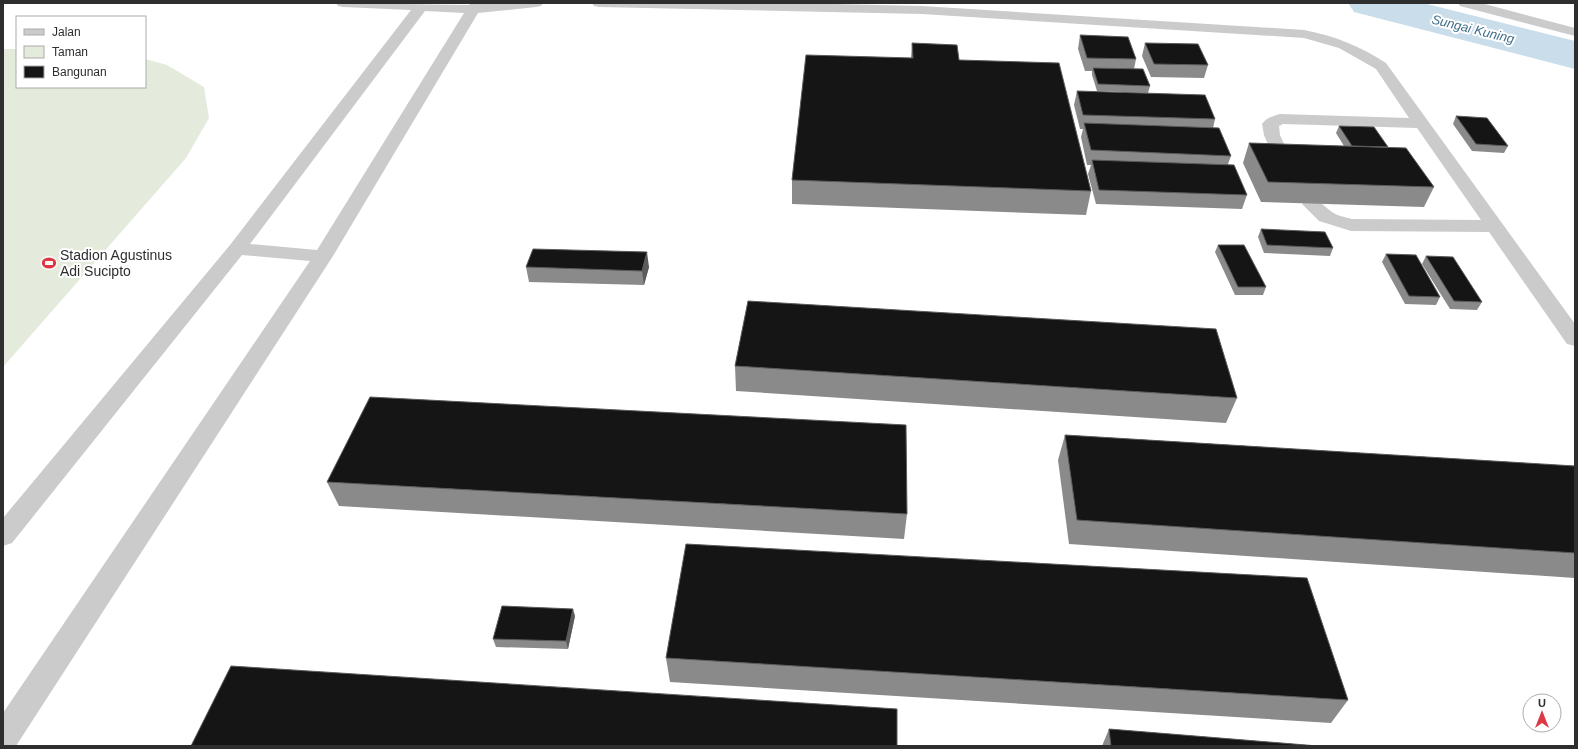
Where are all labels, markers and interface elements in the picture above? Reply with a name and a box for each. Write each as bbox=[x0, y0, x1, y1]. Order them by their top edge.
water label: Sungai Kuning bbox=[1430, 11, 1517, 47]
legend bbox=[16, 16, 146, 88]
text: Jalan bbox=[52, 25, 81, 39]
text: Taman bbox=[52, 45, 88, 59]
text: Bangunan bbox=[52, 65, 107, 79]
place label: Stadion Agustinus Adi Sucipto bbox=[60, 247, 172, 279]
sports icon: Stadion Agustinus Adi Sucipto bbox=[41, 255, 57, 271]
north arrow bbox=[1522, 693, 1562, 733]
text: U bbox=[1538, 697, 1546, 709]

